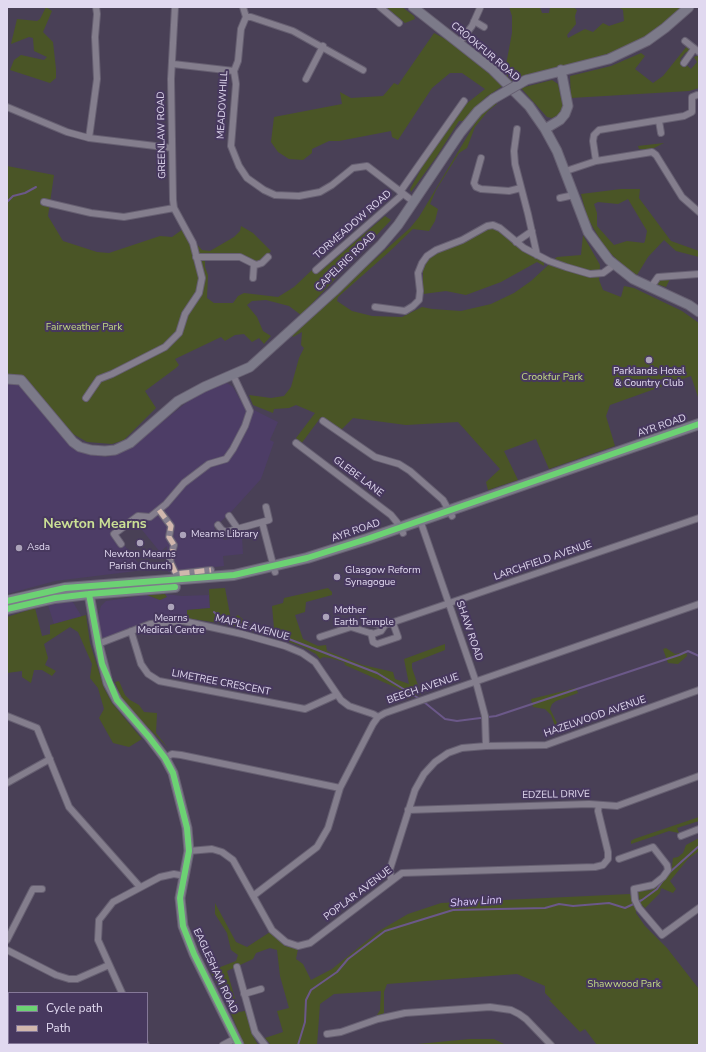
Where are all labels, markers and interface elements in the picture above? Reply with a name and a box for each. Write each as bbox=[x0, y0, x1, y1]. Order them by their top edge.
street label: CROOKFUR ROAD bbox=[448, 20, 522, 84]
street label: MEADOWHILL bbox=[215, 70, 231, 140]
street label: GREENLAW ROAD bbox=[155, 91, 169, 179]
street label: TORMEADOW ROAD bbox=[312, 188, 394, 262]
street label: CAPELRIG ROAD bbox=[313, 230, 379, 294]
park label: Fairweather Park bbox=[46, 322, 122, 334]
marker: Parklands Hotel & Country Club bbox=[644, 355, 654, 365]
place label: Parklands Hotel & Country Club bbox=[613, 366, 685, 390]
park label: Crookfur Park bbox=[521, 372, 583, 384]
street label: AYR ROAD bbox=[636, 412, 688, 440]
street label: GLEBE LANE bbox=[331, 454, 385, 500]
district label: Newton Mearns bbox=[43, 517, 147, 533]
street label: AYR ROAD bbox=[330, 517, 382, 545]
place label: Mearns Library bbox=[191, 529, 258, 541]
marker: Mearns Library bbox=[178, 530, 188, 540]
marker: Newton Mearns Parish Church bbox=[135, 538, 145, 548]
street label: LARCHFIELD AVENUE bbox=[492, 539, 594, 583]
place label: Asda bbox=[27, 542, 50, 554]
marker: Asda bbox=[14, 543, 24, 553]
place label: Newton Mearns Parish Church bbox=[104, 549, 176, 572]
place label: Glasgow Reform Synagogue bbox=[345, 565, 420, 588]
marker: Glasgow Reform Synagogue bbox=[332, 572, 342, 582]
street label: SHAW ROAD bbox=[453, 599, 485, 663]
marker: Mearns Medical Centre bbox=[166, 602, 176, 612]
place label: Mother Earth Temple bbox=[334, 605, 394, 628]
street label: MAPLE AVENUE bbox=[214, 612, 290, 644]
marker: Mother Earth Temple bbox=[321, 612, 331, 622]
place label: Mearns Medical Centre bbox=[137, 613, 205, 636]
street label: LIMETREE CRESCENT bbox=[171, 668, 271, 698]
street label: BEECH AVENUE bbox=[385, 671, 461, 707]
street label: HAZELWOOD AVENUE bbox=[542, 694, 648, 740]
street label: EDZELL DRIVE bbox=[522, 788, 590, 802]
street label: POPLAR AVENUE bbox=[322, 865, 394, 923]
water label: Shaw Linn bbox=[450, 894, 502, 910]
street label: EAGLESHAM ROAD bbox=[190, 927, 240, 1015]
park label: Shawwood Park bbox=[587, 979, 661, 991]
legend bbox=[8, 992, 148, 1044]
text: Cycle path bbox=[46, 1000, 103, 1016]
text: Path bbox=[46, 1020, 71, 1036]

